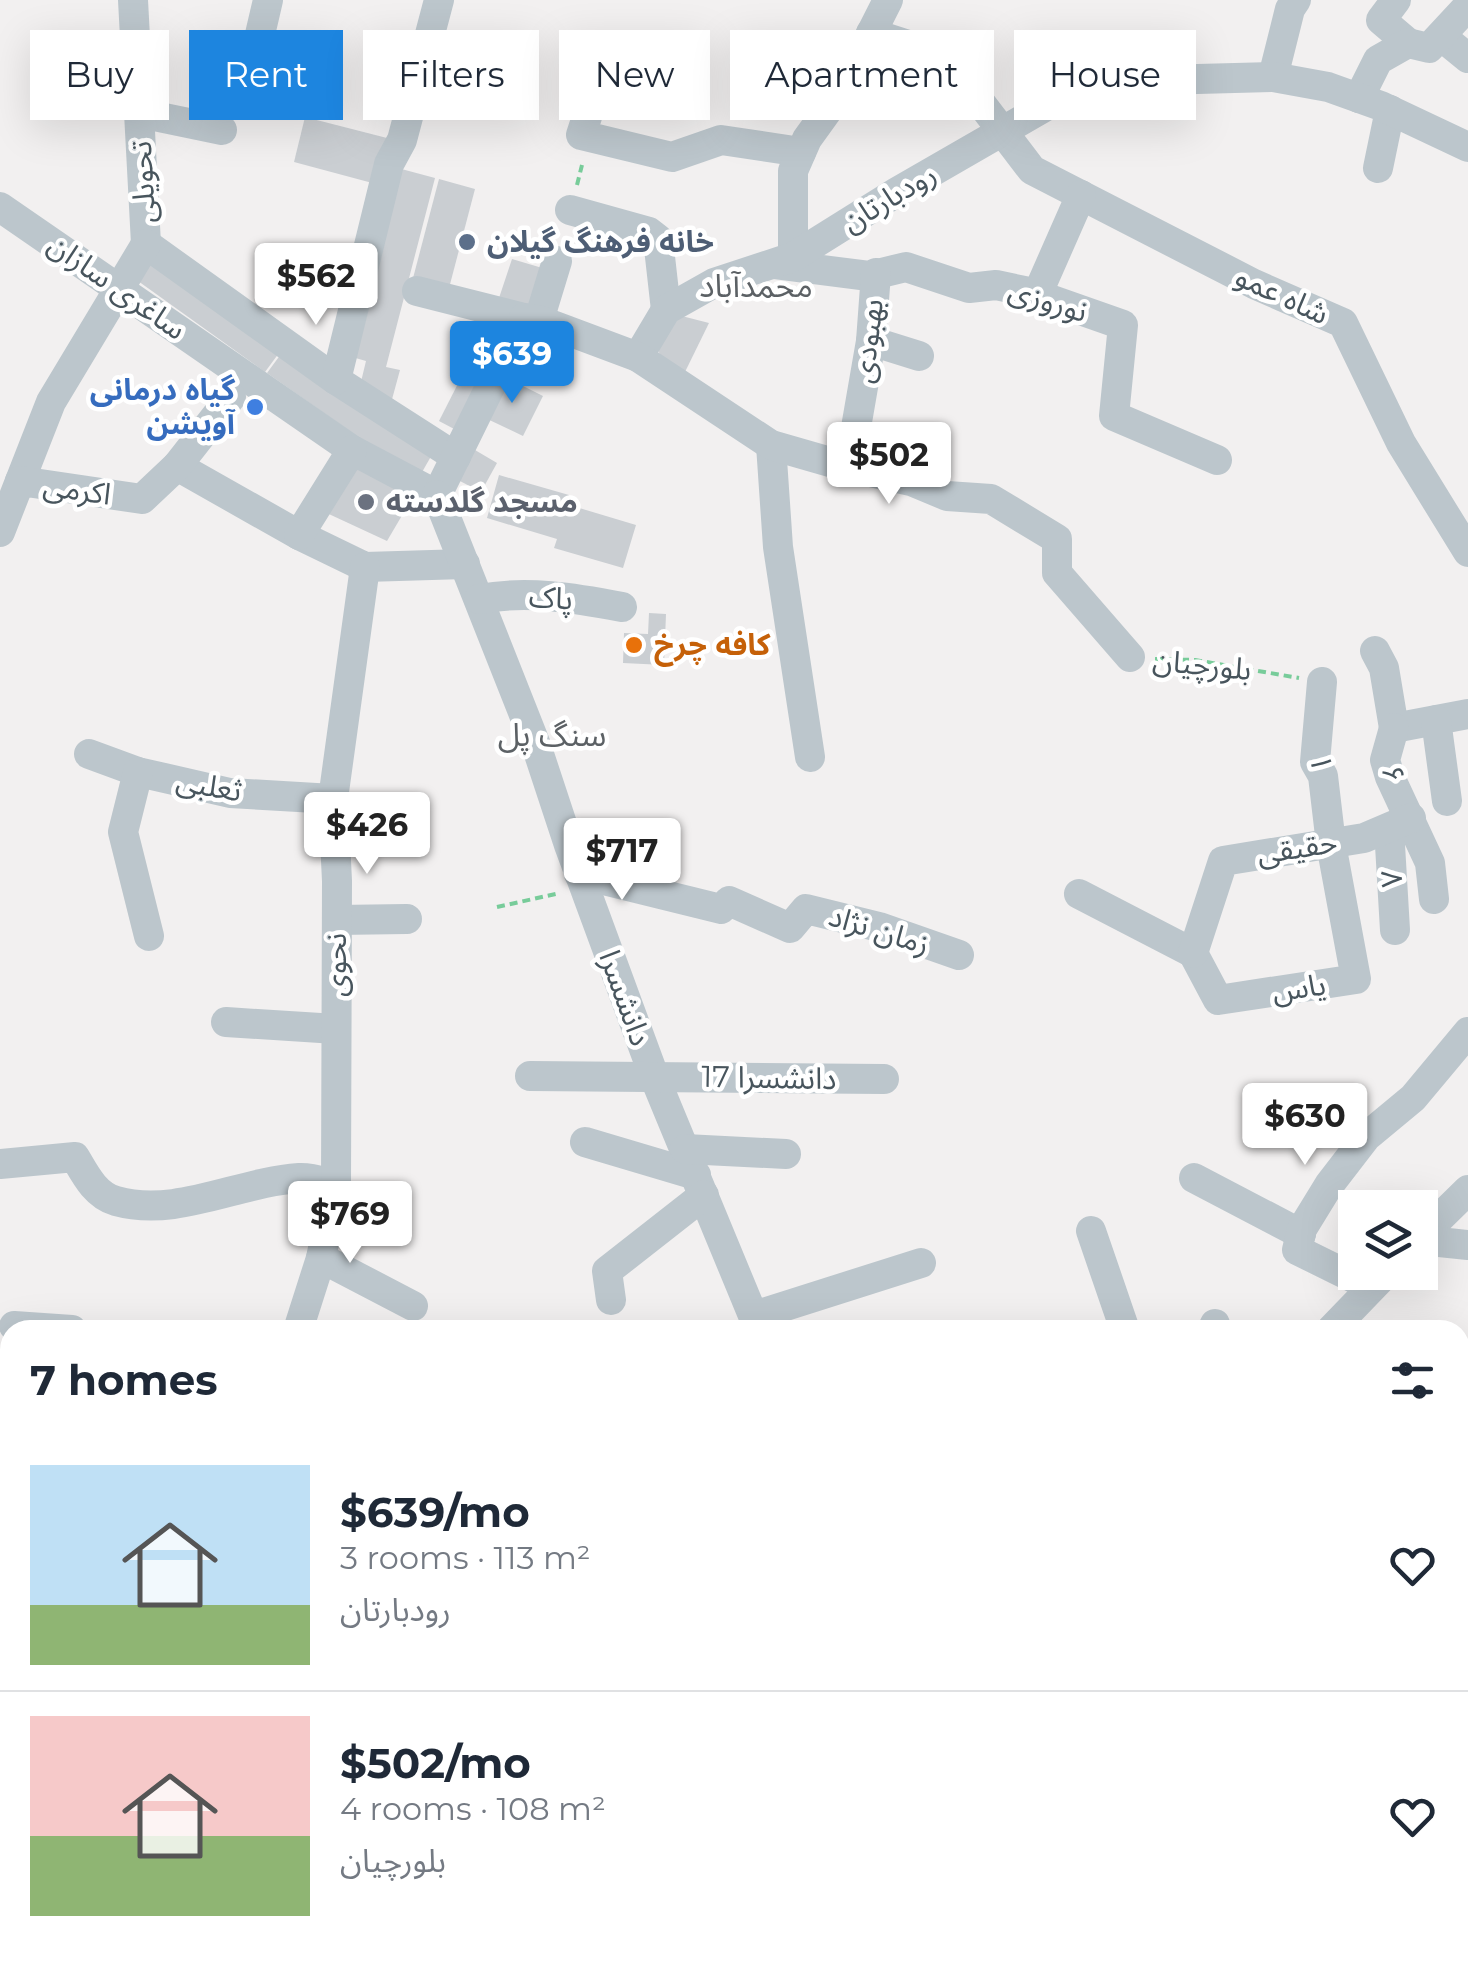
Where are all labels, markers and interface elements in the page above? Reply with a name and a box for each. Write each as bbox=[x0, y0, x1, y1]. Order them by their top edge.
chip: Buy bbox=[30, 30, 169, 120]
chip: Rent bbox=[189, 30, 343, 120]
chip: Filters bbox=[363, 30, 539, 120]
chip: New bbox=[559, 30, 710, 120]
chip: Apartment bbox=[730, 30, 994, 120]
chip: House bbox=[1014, 30, 1196, 120]
street label: تحویلی bbox=[122, 140, 163, 224]
street label: رودبارتان bbox=[835, 155, 943, 240]
place label: خانه فرهنگ گیلان bbox=[487, 223, 714, 260]
street label: ساغری سازان bbox=[41, 226, 193, 348]
marker: خانه فرهنگ گیلان bbox=[456, 231, 478, 253]
pin: $562 bbox=[257, 243, 375, 328]
text: $562 bbox=[277, 256, 355, 295]
street label: شاه عمو bbox=[1230, 257, 1335, 332]
district label: محمدآباد bbox=[699, 266, 813, 305]
street label: نوروزی bbox=[1004, 271, 1092, 330]
street label: بهبودی bbox=[844, 297, 891, 385]
pin: $639 bbox=[453, 321, 571, 406]
text: $639 bbox=[472, 334, 552, 373]
place label: گیاه درمانی آویشن bbox=[90, 371, 236, 442]
marker: گیاه درمانی آویشن bbox=[244, 396, 266, 418]
pin: $502 bbox=[830, 422, 948, 507]
text: $502 bbox=[849, 435, 929, 474]
street label: اکرمی bbox=[41, 466, 113, 513]
place label: مسجد گلدسته bbox=[386, 483, 578, 520]
marker: مسجد گلدسته bbox=[355, 491, 377, 513]
street label: پاک bbox=[528, 578, 574, 619]
place label: کافه چرخ bbox=[654, 626, 771, 667]
marker: کافه چرخ bbox=[623, 634, 645, 656]
street label: بلورچیان bbox=[1151, 641, 1253, 689]
district label: سنگ پل bbox=[498, 715, 606, 755]
street label: ۱ bbox=[1302, 752, 1341, 774]
street label: ۶ bbox=[1373, 761, 1414, 787]
street label: ثعلبی bbox=[173, 762, 245, 809]
pin: $426 bbox=[308, 792, 426, 877]
text: $426 bbox=[326, 805, 408, 844]
pin: $717 bbox=[563, 818, 681, 903]
street label: حقیقی bbox=[1254, 823, 1340, 872]
text: $717 bbox=[586, 831, 658, 870]
street label: ۷ bbox=[1372, 869, 1411, 889]
street label: زمان نژاد bbox=[824, 897, 934, 962]
street label: نحوی bbox=[317, 933, 354, 997]
street label: دانشسرا bbox=[591, 945, 660, 1051]
street label: یاس bbox=[1270, 965, 1328, 1010]
street label: دانشسرا 17 bbox=[701, 1058, 837, 1097]
pin: $630 bbox=[1246, 1083, 1364, 1168]
text: $630 bbox=[1264, 1096, 1346, 1135]
pin: $769 bbox=[291, 1181, 409, 1266]
map controls bbox=[1338, 1190, 1438, 1290]
button: layers bbox=[1338, 1190, 1438, 1290]
text: $769 bbox=[310, 1194, 390, 1233]
icon: filters bbox=[1385, 1353, 1440, 1408]
text: 7 homes bbox=[30, 1354, 218, 1406]
text: $639/mo bbox=[340, 1486, 530, 1538]
icon: home bbox=[110, 1505, 230, 1625]
text: 3 rooms · 113 m² bbox=[340, 1538, 591, 1577]
icon: heart bbox=[1385, 1538, 1440, 1593]
text: رودبارتان bbox=[340, 1590, 451, 1629]
text: $502/mo bbox=[340, 1737, 531, 1789]
icon: home bbox=[110, 1756, 230, 1876]
text: 4 rooms · 108 m² bbox=[340, 1789, 606, 1828]
icon: heart bbox=[1385, 1789, 1440, 1844]
text: بلورچیان bbox=[340, 1841, 446, 1880]

